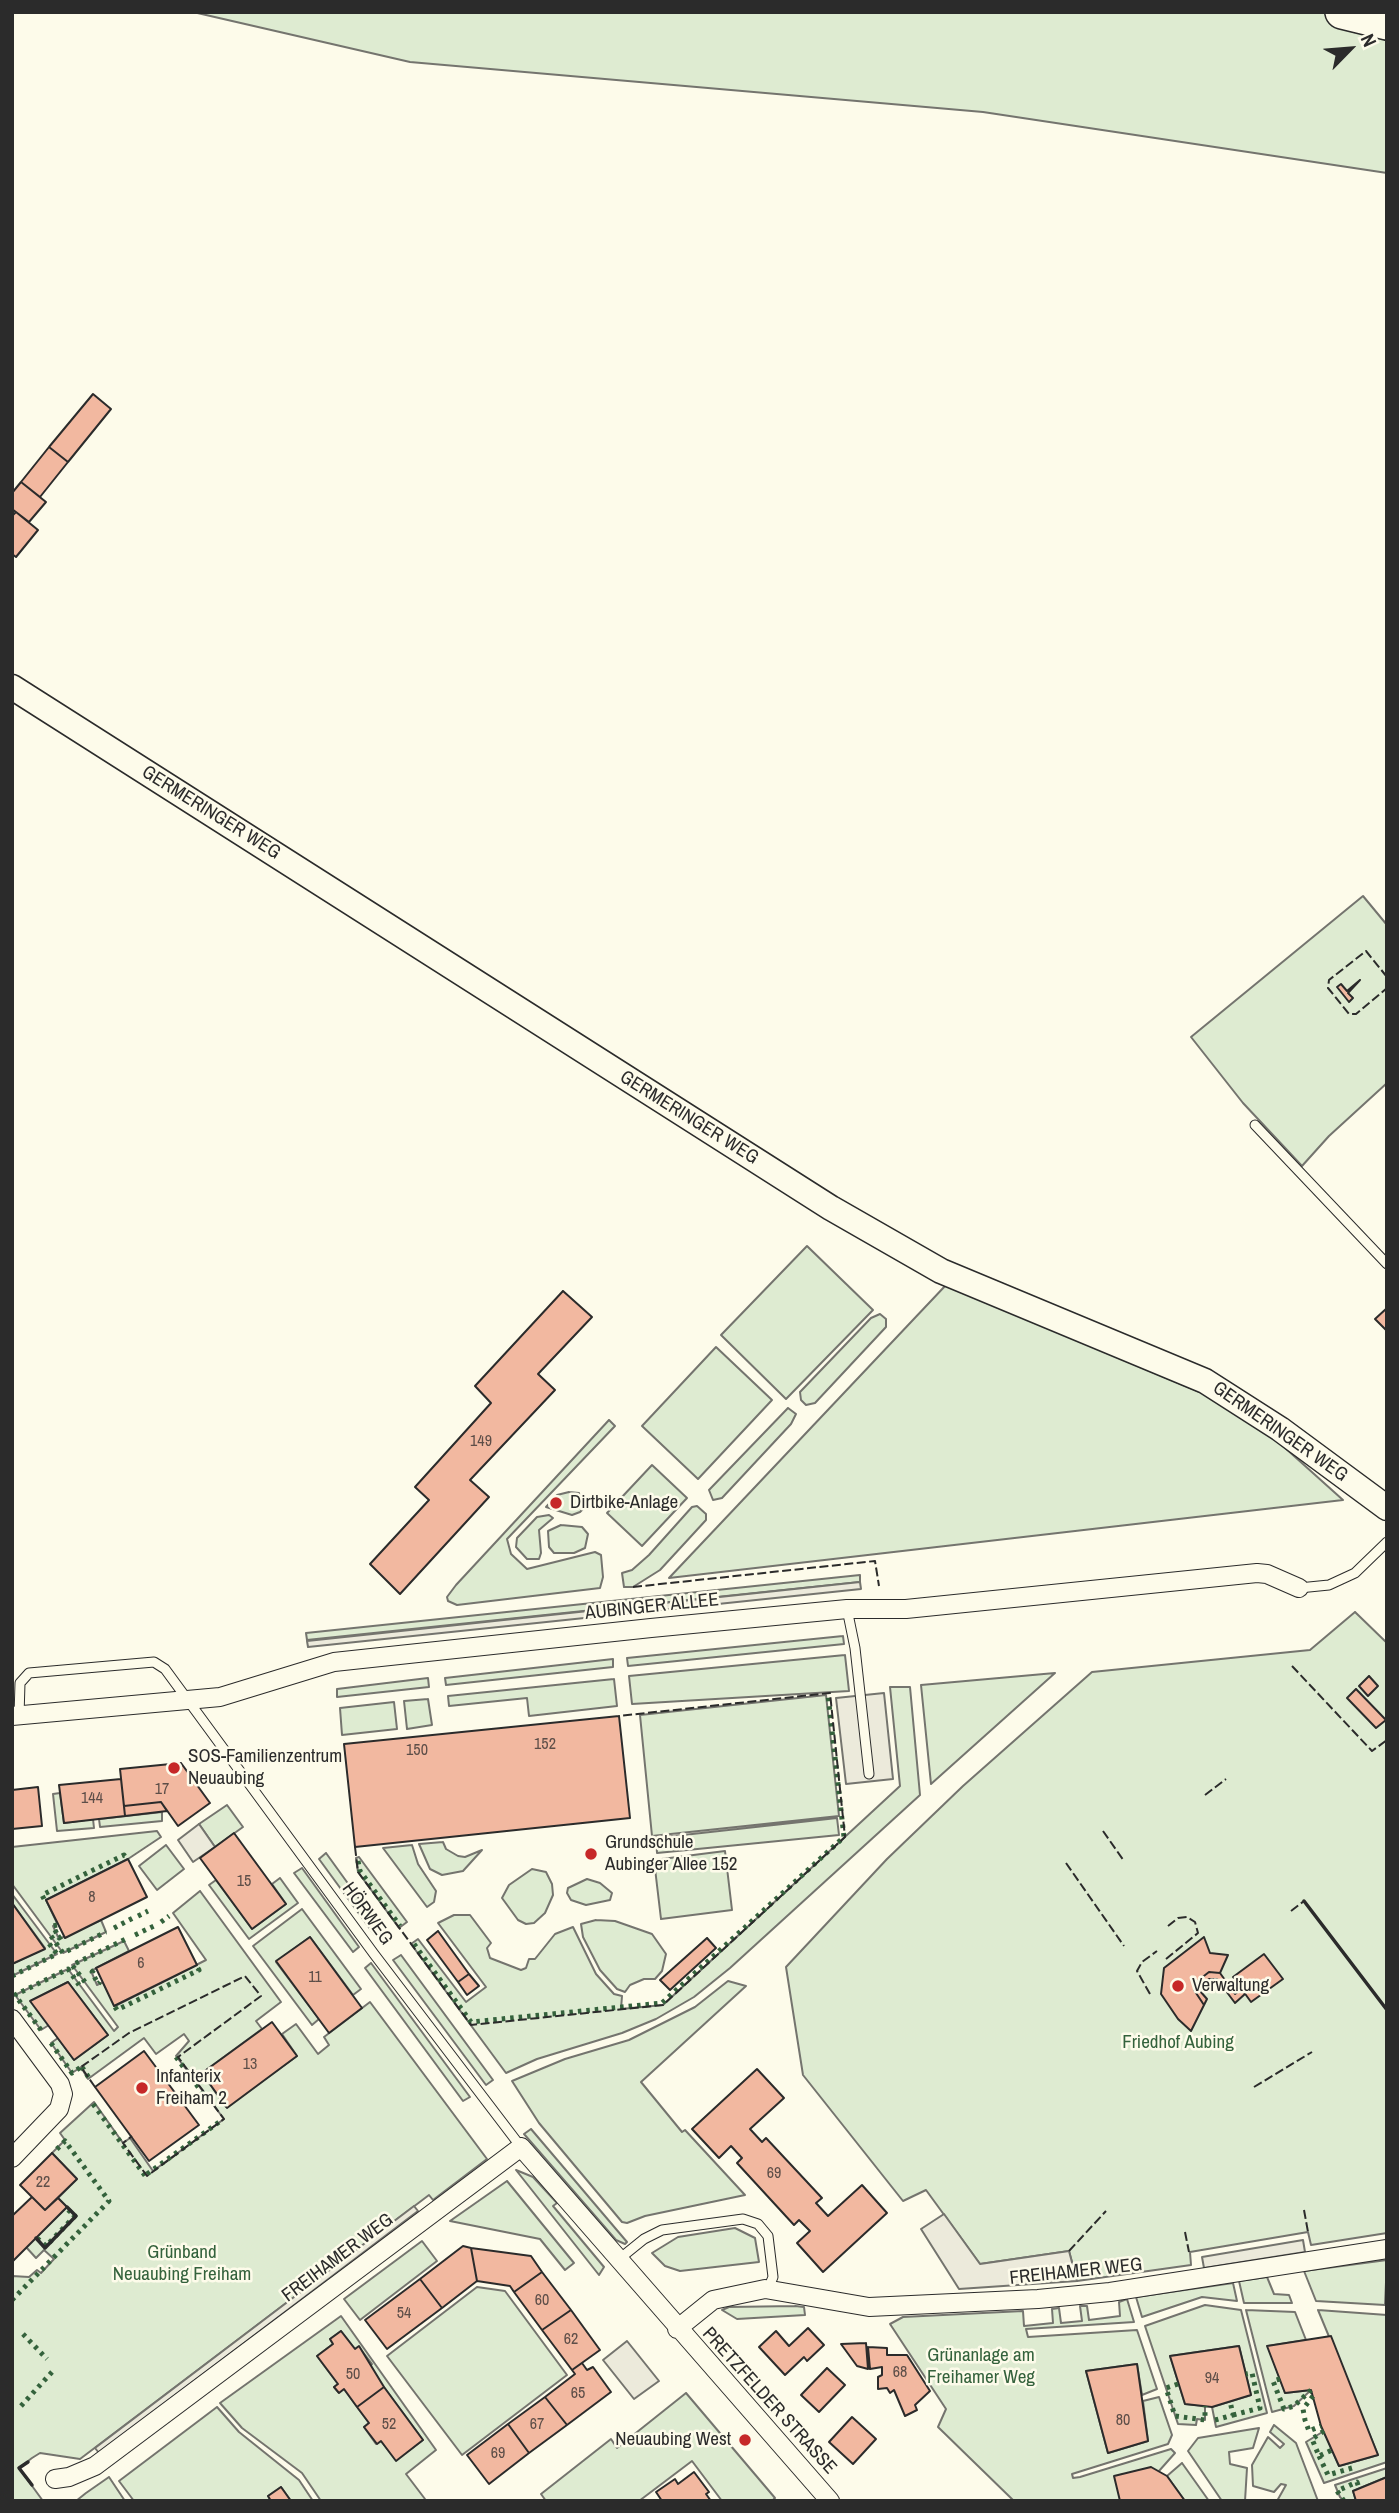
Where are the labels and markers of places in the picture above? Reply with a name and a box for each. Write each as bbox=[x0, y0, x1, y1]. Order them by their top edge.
place label: Dirtbike-Anlage bbox=[570, 1492, 678, 1514]
marker: Dirtbike-Anlage bbox=[548, 1495, 564, 1511]
place label: SOS-Familienzentrum Neuaubing bbox=[188, 1746, 342, 1790]
marker: SOS-Familienzentrum Neuaubing bbox=[166, 1760, 182, 1776]
place label: Grundschule Aubinger Allee 152 bbox=[605, 1832, 738, 1876]
marker: Grundschule Aubinger Allee 152 bbox=[583, 1846, 599, 1862]
place label: Verwaltung bbox=[1192, 1975, 1269, 1997]
marker: Verwaltung bbox=[1170, 1978, 1186, 1994]
place label: Infanterix Freiham 2 bbox=[156, 2066, 227, 2110]
marker: Infanterix Freiham 2 bbox=[134, 2080, 150, 2096]
place label: Neuaubing West bbox=[615, 2429, 731, 2451]
marker: Neuaubing West bbox=[737, 2432, 753, 2448]

